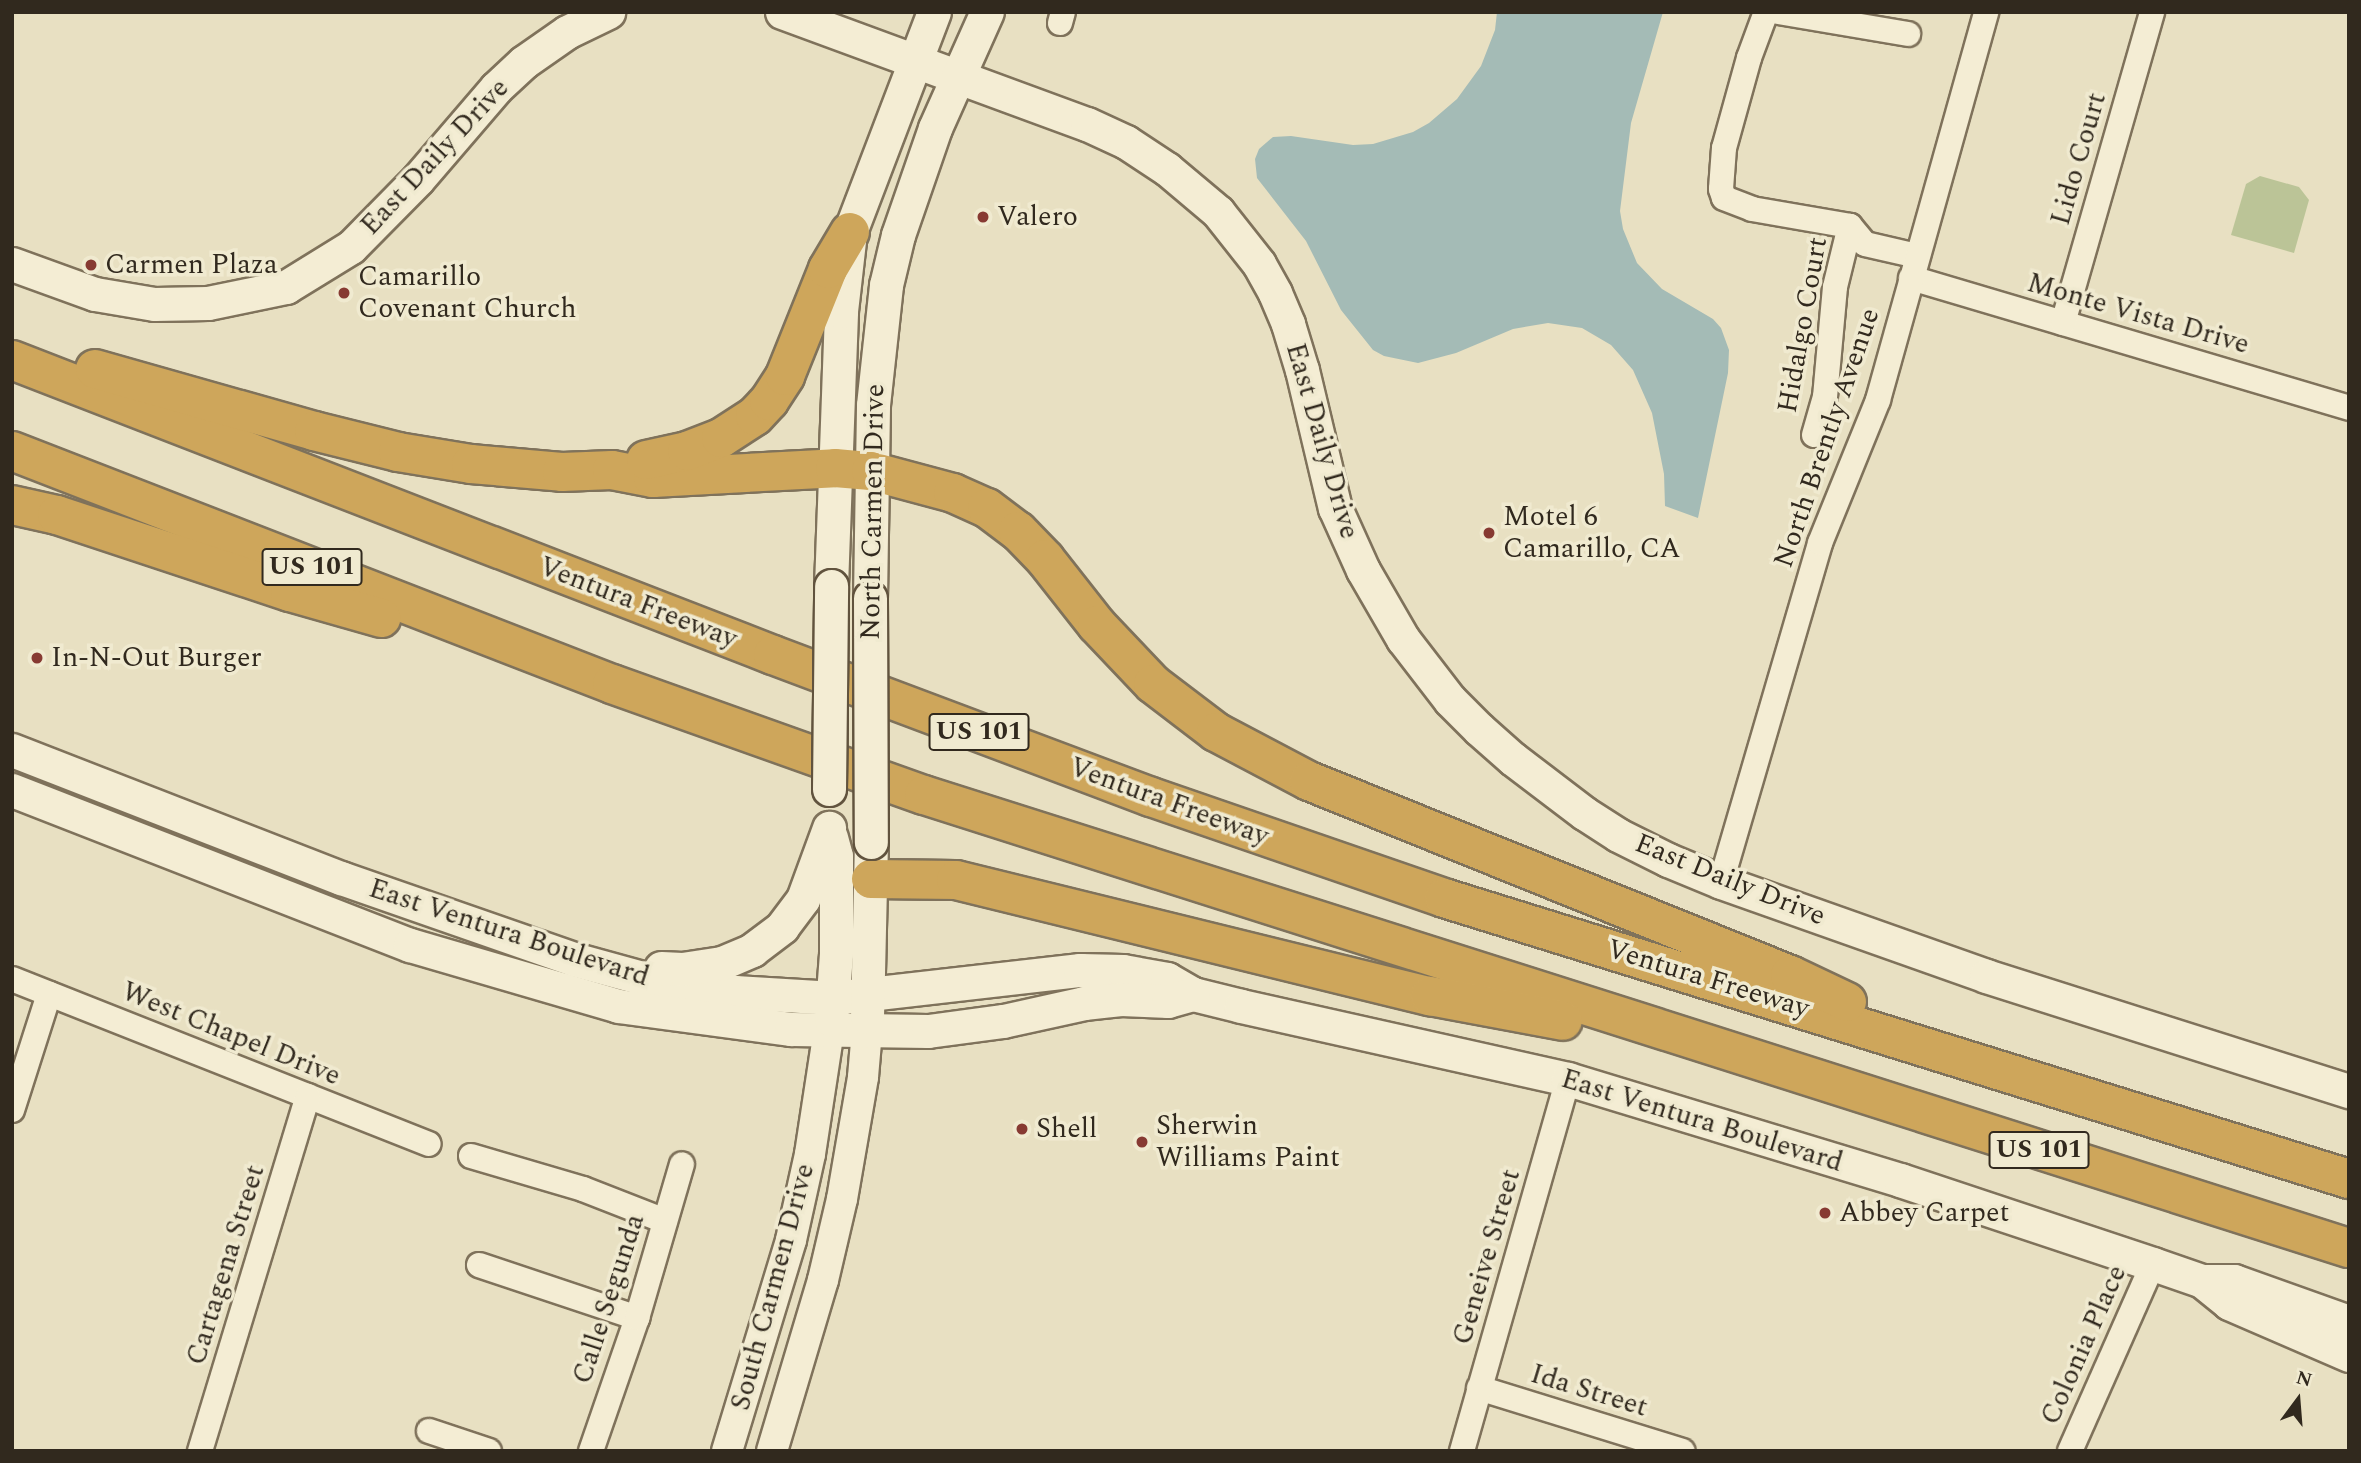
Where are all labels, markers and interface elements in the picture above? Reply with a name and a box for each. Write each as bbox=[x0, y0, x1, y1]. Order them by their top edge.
street label: East Daily Drive bbox=[354, 72, 516, 242]
street label: Lido Court bbox=[2044, 89, 2114, 229]
place label: Valero bbox=[997, 200, 1078, 234]
marker: Valero bbox=[975, 209, 991, 225]
street label: Hidalgo Court bbox=[1771, 234, 1835, 416]
place label: Carmen Plaza bbox=[105, 248, 278, 282]
marker: Carmen Plaza bbox=[83, 257, 99, 273]
place label: Camarillo Covenant Church bbox=[358, 260, 577, 326]
street label: Monte Vista Drive bbox=[2023, 266, 2253, 362]
marker: Camarillo Covenant Church bbox=[336, 285, 352, 301]
street label: North Brently Avenue bbox=[1767, 304, 1887, 572]
street label: East Daily Drive bbox=[1278, 339, 1366, 543]
street label: North Carmen Drive bbox=[854, 384, 892, 640]
place label: Motel 6 Camarillo, CA bbox=[1503, 500, 1681, 566]
marker: Motel 6 Camarillo, CA bbox=[1481, 525, 1497, 541]
road number: US 101 bbox=[261, 544, 363, 590]
street label: Ventura Freeway bbox=[534, 550, 742, 656]
place label: In-N-Out Burger bbox=[51, 641, 262, 675]
marker: In-N-Out Burger bbox=[29, 650, 45, 666]
road number: US 101 bbox=[928, 710, 1030, 754]
street label: Ventura Freeway bbox=[1065, 750, 1273, 854]
street label: East Daily Drive bbox=[1630, 827, 1830, 933]
street label: East Ventura Boulevard bbox=[365, 872, 653, 994]
street label: Ventura Freeway bbox=[1603, 932, 1813, 1026]
street label: West Chapel Drive bbox=[117, 975, 345, 1093]
street label: East Ventura Boulevard bbox=[1557, 1062, 1847, 1180]
place label: Sherwin Williams Paint bbox=[1156, 1109, 1340, 1175]
place label: Shell bbox=[1036, 1112, 1097, 1146]
marker: Shell bbox=[1014, 1121, 1030, 1137]
road number: US 101 bbox=[1988, 1128, 2090, 1172]
marker: Sherwin Williams Paint bbox=[1134, 1134, 1150, 1150]
street label: South Carmen Drive bbox=[724, 1160, 822, 1414]
street label: Cartagena Street bbox=[180, 1161, 272, 1369]
street label: Geneive Street bbox=[1446, 1165, 1528, 1349]
place label: Abbey Carpet bbox=[1839, 1196, 2009, 1230]
marker: Abbey Carpet bbox=[1817, 1205, 1833, 1221]
street label: Calle Segunda bbox=[566, 1210, 652, 1388]
street label: Colonia Place bbox=[2034, 1260, 2134, 1430]
street label: Ida Street bbox=[1526, 1357, 1652, 1425]
text: N bbox=[2292, 1363, 2315, 1395]
north arrow bbox=[2263, 1365, 2333, 1435]

